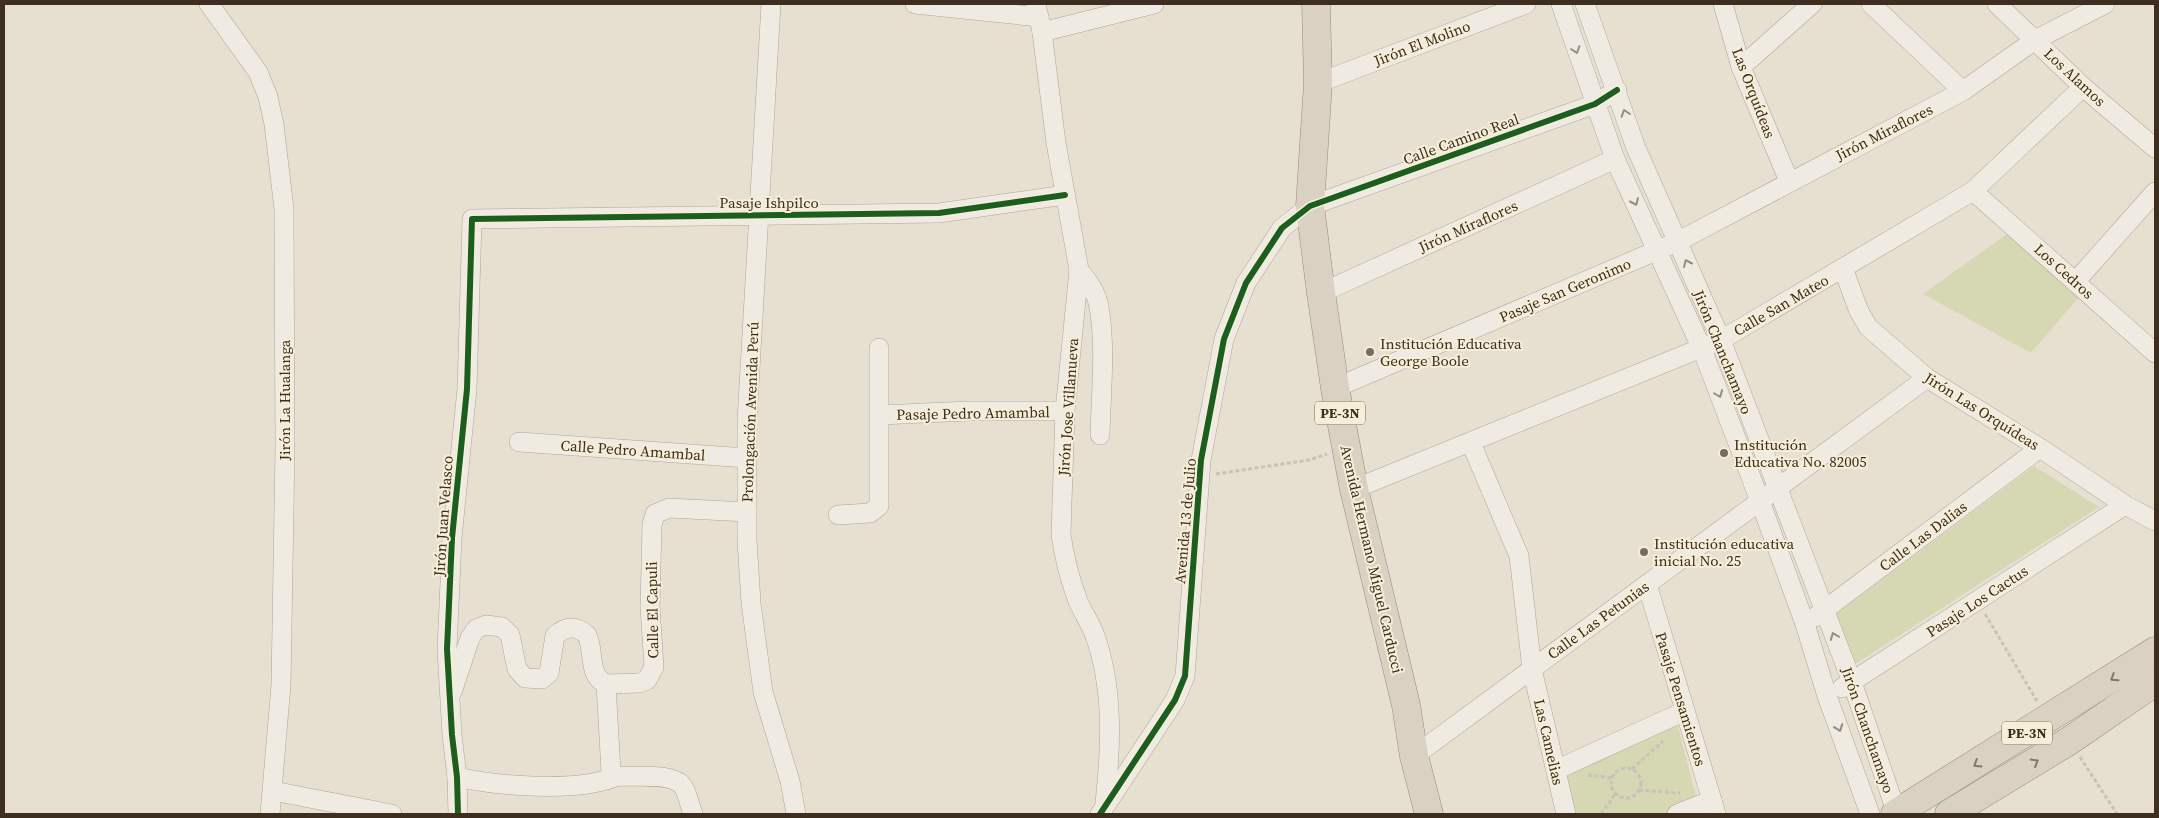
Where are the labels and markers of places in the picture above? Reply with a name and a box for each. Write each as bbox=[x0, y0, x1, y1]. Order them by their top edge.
place label: Institución Educativa George Boole bbox=[1380, 333, 1522, 371]
marker: Institución Educativa George Boole bbox=[1364, 346, 1376, 358]
place label: Institución Educativa No. 82005 bbox=[1734, 434, 1867, 472]
marker: Institución Educativa No. 82005 bbox=[1718, 447, 1730, 459]
place label: Institución educativa inicial No. 25 bbox=[1654, 533, 1795, 571]
marker: Institución educativa inicial No. 25 bbox=[1638, 546, 1650, 558]

